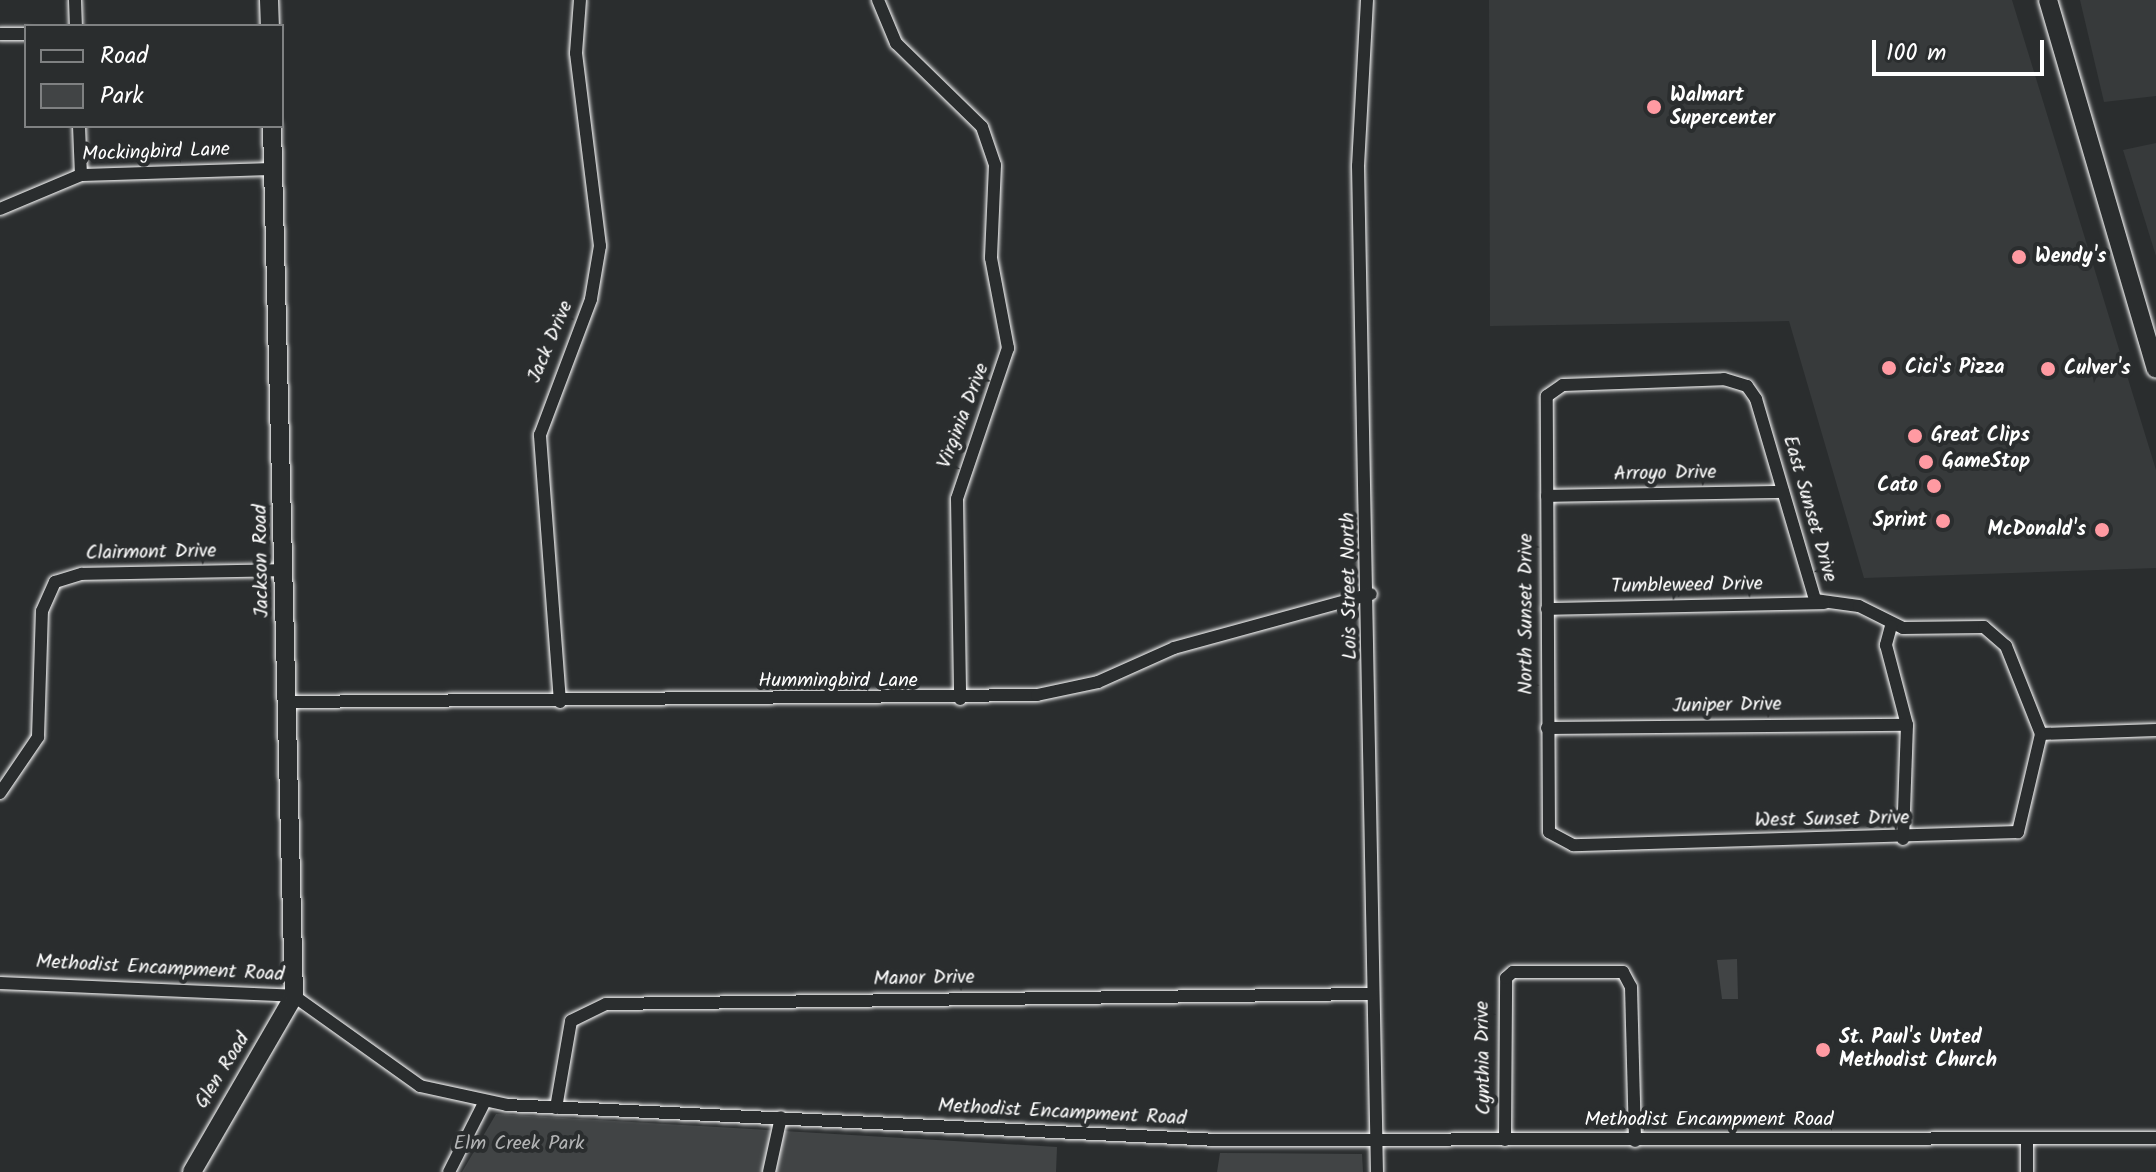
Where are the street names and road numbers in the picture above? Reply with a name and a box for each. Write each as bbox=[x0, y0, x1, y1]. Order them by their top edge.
street label: Mockingbird Lane bbox=[82, 138, 230, 168]
street label: Jack Drive bbox=[523, 297, 579, 387]
street label: Virginia Drive bbox=[933, 360, 995, 472]
street label: East Sunset Drive bbox=[1777, 433, 1841, 585]
street label: Arroyo Drive bbox=[1613, 461, 1717, 487]
street label: Jackson Road bbox=[249, 504, 275, 618]
street label: Lois Street North bbox=[1337, 512, 1363, 660]
street label: North Sunset Drive bbox=[1515, 533, 1539, 695]
street label: Clairmont Drive bbox=[85, 540, 217, 566]
street label: Tumbleweed Drive bbox=[1611, 573, 1763, 599]
street label: Hummingbird Lane bbox=[758, 669, 918, 693]
street label: Juniper Drive bbox=[1672, 693, 1782, 719]
street label: West Sunset Drive bbox=[1754, 807, 1910, 833]
street label: Methodist Encampment Road bbox=[35, 951, 285, 987]
street label: Manor Drive bbox=[873, 966, 975, 992]
street label: Cynthia Drive bbox=[1471, 1001, 1497, 1115]
street label: Glen Road bbox=[190, 1029, 256, 1113]
street label: Methodist Encampment Road bbox=[937, 1095, 1187, 1131]
street label: Methodist Encampment Road bbox=[1585, 1108, 1833, 1132]

